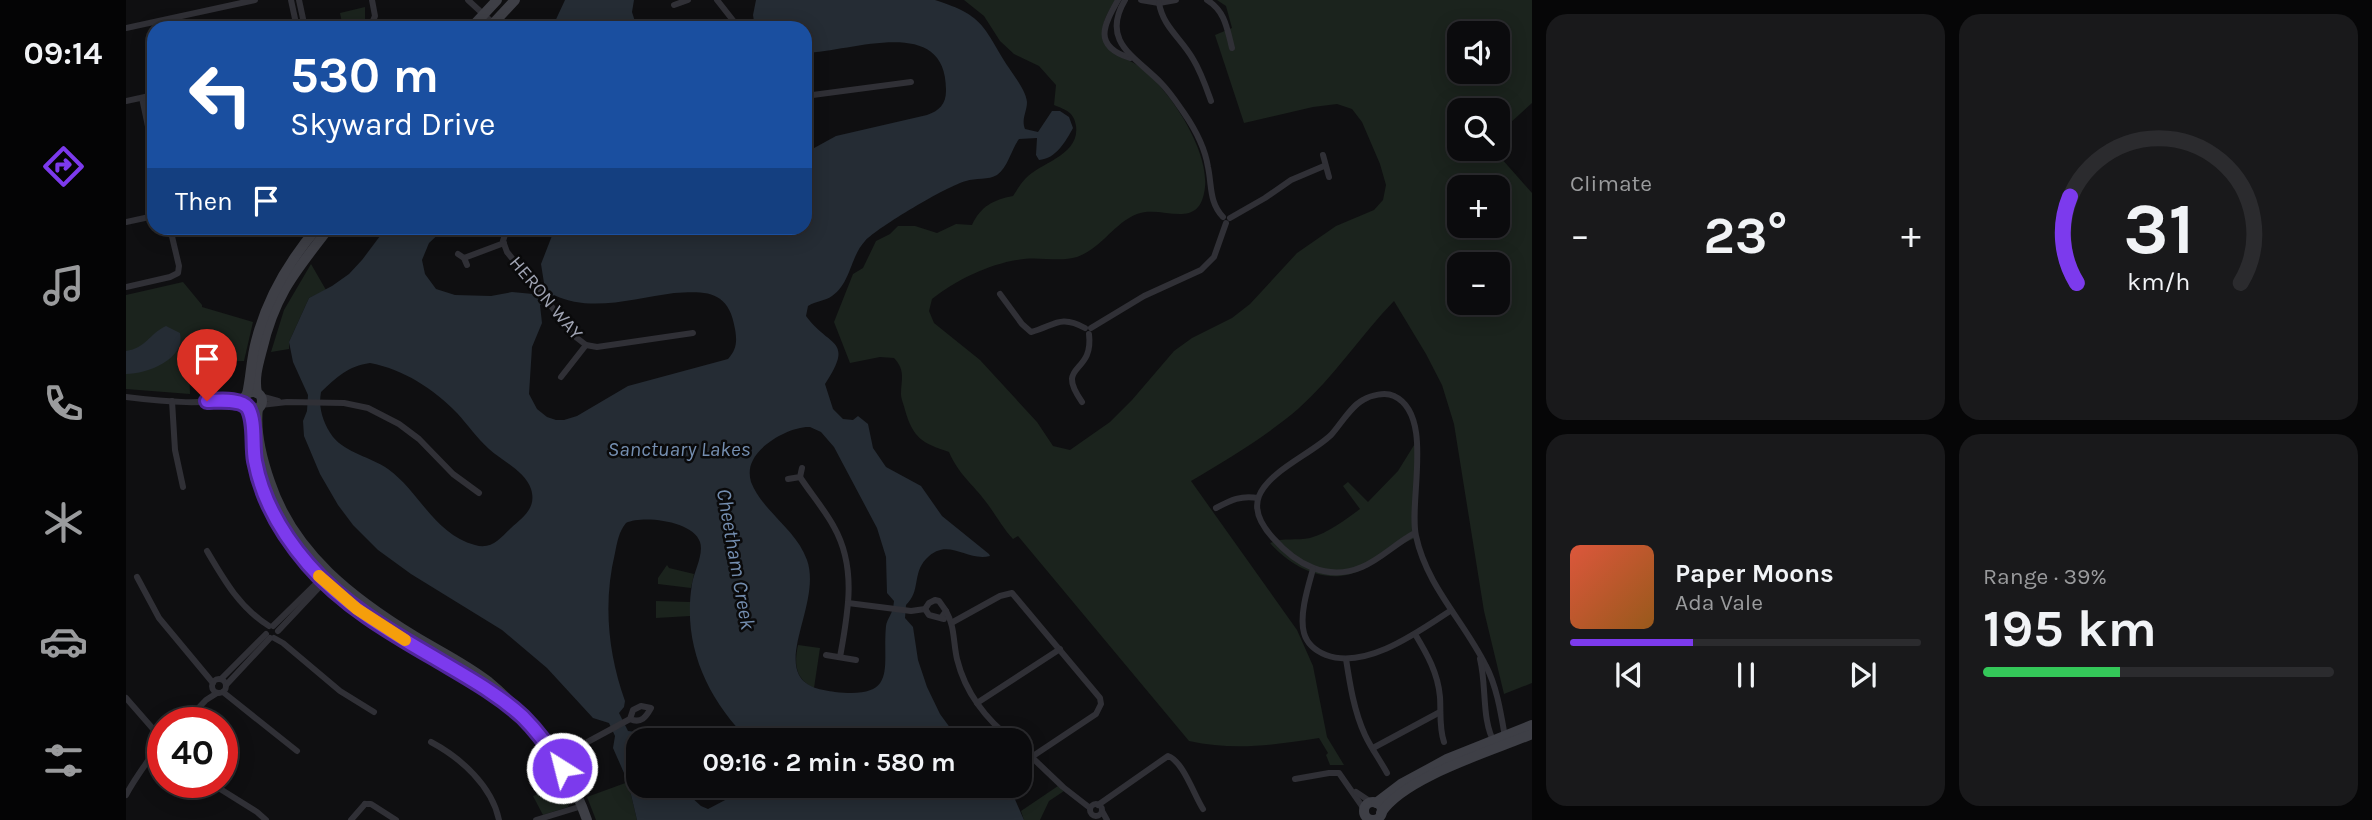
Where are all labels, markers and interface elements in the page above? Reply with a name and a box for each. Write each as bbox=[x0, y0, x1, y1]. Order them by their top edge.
map controls bbox=[1447, 21, 1510, 315]
button: sound bbox=[1447, 21, 1510, 84]
text: 09:14 bbox=[24, 35, 102, 72]
text: 530 m bbox=[290, 47, 439, 104]
icon: left bbox=[175, 49, 266, 140]
button: search bbox=[1447, 98, 1510, 161]
text: Skyward Drive bbox=[290, 106, 495, 143]
icon: directions bbox=[39, 142, 88, 191]
text: Climate bbox=[1570, 170, 1652, 197]
button: + bbox=[1447, 175, 1510, 238]
icon: arrive bbox=[247, 182, 285, 220]
text: Then bbox=[175, 186, 233, 217]
text: 31 bbox=[2123, 186, 2194, 271]
text: 23° bbox=[1703, 205, 1788, 266]
text: − bbox=[1570, 213, 1590, 258]
text: + bbox=[1901, 213, 1921, 258]
street label: HERON WAY bbox=[505, 252, 588, 345]
button: − bbox=[1447, 252, 1510, 315]
icon: music bbox=[39, 261, 88, 310]
text: km/h bbox=[2127, 267, 2190, 296]
pin bbox=[177, 329, 237, 401]
icon: arrive bbox=[188, 340, 226, 378]
icon: phone bbox=[39, 379, 88, 428]
water label: Sanctuary Lakes bbox=[608, 437, 750, 461]
water label: Cheetham Creek bbox=[712, 487, 760, 632]
icon: climate bbox=[39, 498, 88, 547]
text: Paper Moons bbox=[1675, 558, 1834, 589]
text: Range · 39% bbox=[1983, 563, 2107, 590]
text: Ada Vale bbox=[1675, 589, 1763, 616]
text: 195 km bbox=[1983, 598, 2157, 659]
icon: car bbox=[39, 617, 88, 666]
icon: previous bbox=[1610, 656, 1648, 694]
icon: pause bbox=[1727, 656, 1765, 694]
icon: next bbox=[1844, 656, 1882, 694]
speed limit sign: 40 bbox=[147, 707, 238, 798]
position arrow bbox=[525, 731, 599, 805]
icon: filters bbox=[39, 736, 88, 785]
text: 09:16 · 2 min · 580 m bbox=[702, 747, 956, 778]

